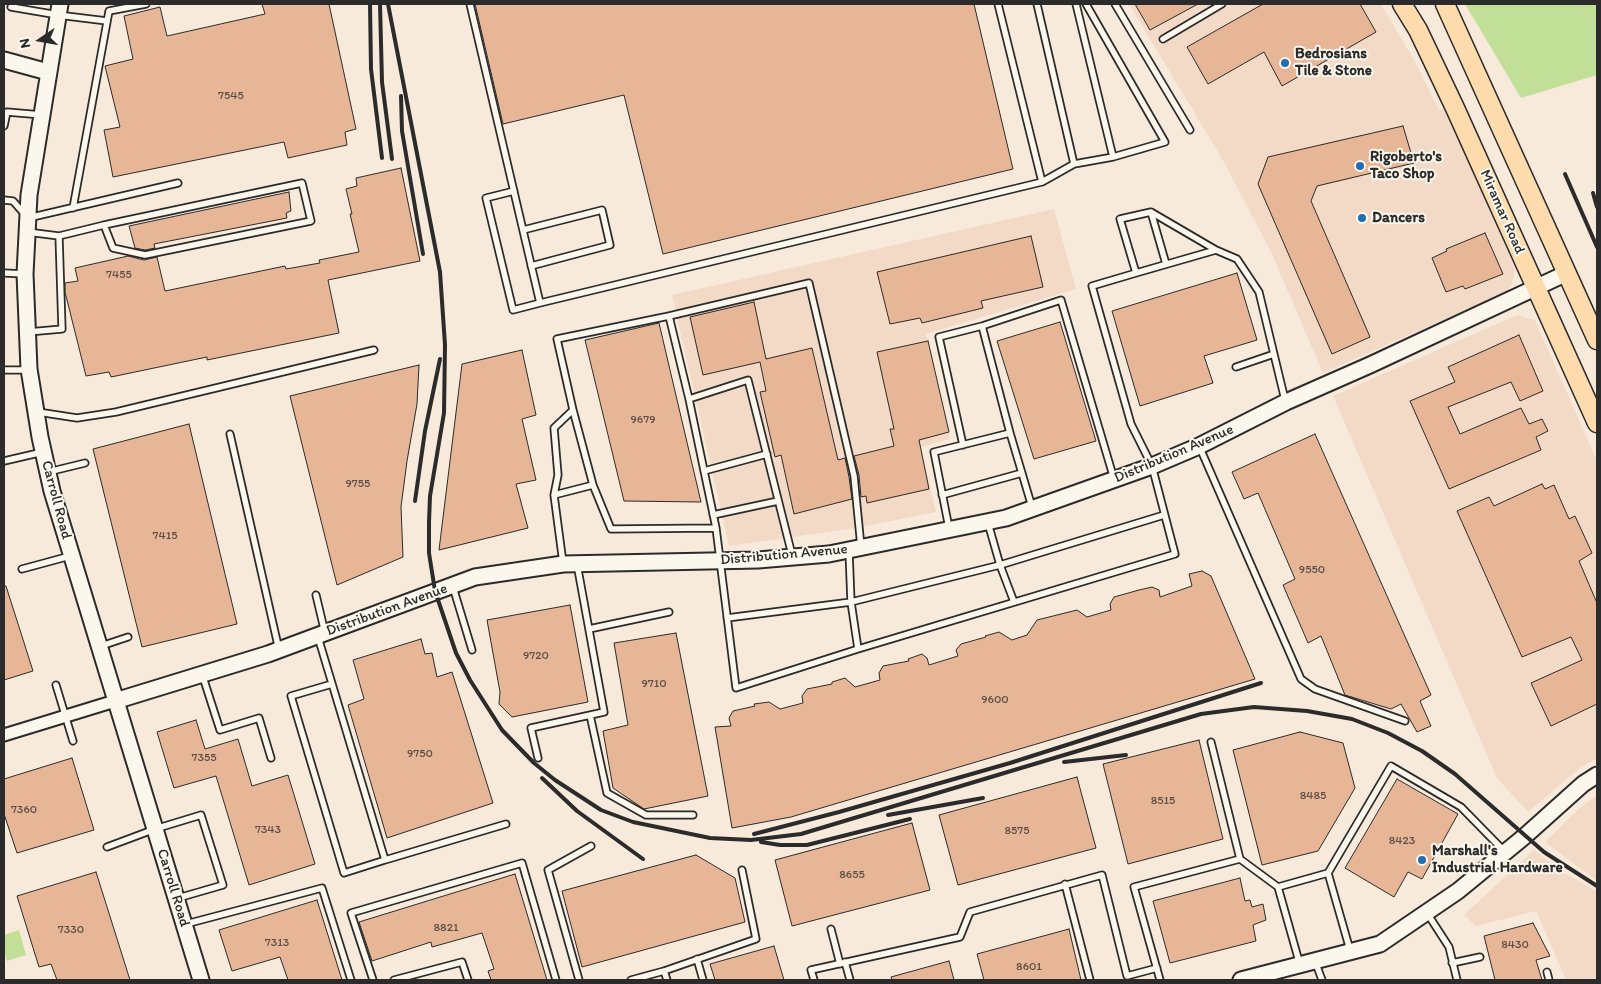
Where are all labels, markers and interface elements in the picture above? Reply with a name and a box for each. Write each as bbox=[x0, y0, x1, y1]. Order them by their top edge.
north arrow bbox=[15, 15, 65, 65]
text: N bbox=[16, 37, 34, 50]
place label: Bedrosians Tile & Stone bbox=[1295, 45, 1372, 80]
marker: Bedrosians Tile & Stone bbox=[1279, 57, 1291, 69]
house number: 7545 bbox=[218, 89, 244, 103]
place label: Rigoberto's Taco Shop bbox=[1370, 148, 1442, 183]
marker: Rigoberto's Taco Shop bbox=[1354, 160, 1366, 172]
street label: Miramar Road bbox=[1475, 167, 1529, 257]
place label: Dancers bbox=[1372, 209, 1425, 227]
marker: Dancers bbox=[1356, 212, 1368, 224]
house number: 7455 bbox=[106, 268, 132, 282]
house number: 9679 bbox=[631, 413, 655, 427]
street label: Distribution Avenue bbox=[1112, 421, 1236, 487]
street label: Carroll Road bbox=[37, 459, 75, 541]
house number: 9755 bbox=[346, 477, 370, 491]
house number: 7415 bbox=[152, 529, 178, 543]
street label: Distribution Avenue bbox=[720, 540, 848, 570]
house number: 9550 bbox=[1299, 563, 1325, 577]
street label: Distribution Avenue bbox=[324, 580, 450, 640]
house number: 9720 bbox=[523, 649, 549, 663]
house number: 9710 bbox=[641, 677, 667, 691]
house number: 9600 bbox=[981, 693, 1009, 707]
house number: 9750 bbox=[407, 747, 433, 761]
house number: 7355 bbox=[191, 751, 217, 765]
house number: 8485 bbox=[1300, 789, 1326, 803]
house number: 8515 bbox=[1151, 794, 1175, 808]
house number: 7360 bbox=[11, 803, 37, 817]
house number: 7343 bbox=[255, 823, 281, 837]
house number: 8575 bbox=[1004, 824, 1030, 838]
house number: 8423 bbox=[1389, 834, 1415, 848]
place label: Marshall's Industrial Hardware bbox=[1432, 842, 1563, 877]
street label: Carroll Road bbox=[153, 847, 193, 929]
marker: Marshall's Industrial Hardware bbox=[1416, 854, 1428, 866]
house number: 8655 bbox=[839, 868, 865, 882]
house number: 8821 bbox=[433, 921, 459, 935]
house number: 7330 bbox=[58, 923, 84, 937]
house number: 7313 bbox=[265, 936, 289, 950]
house number: 8430 bbox=[1501, 938, 1529, 952]
house number: 8601 bbox=[1016, 960, 1042, 974]

